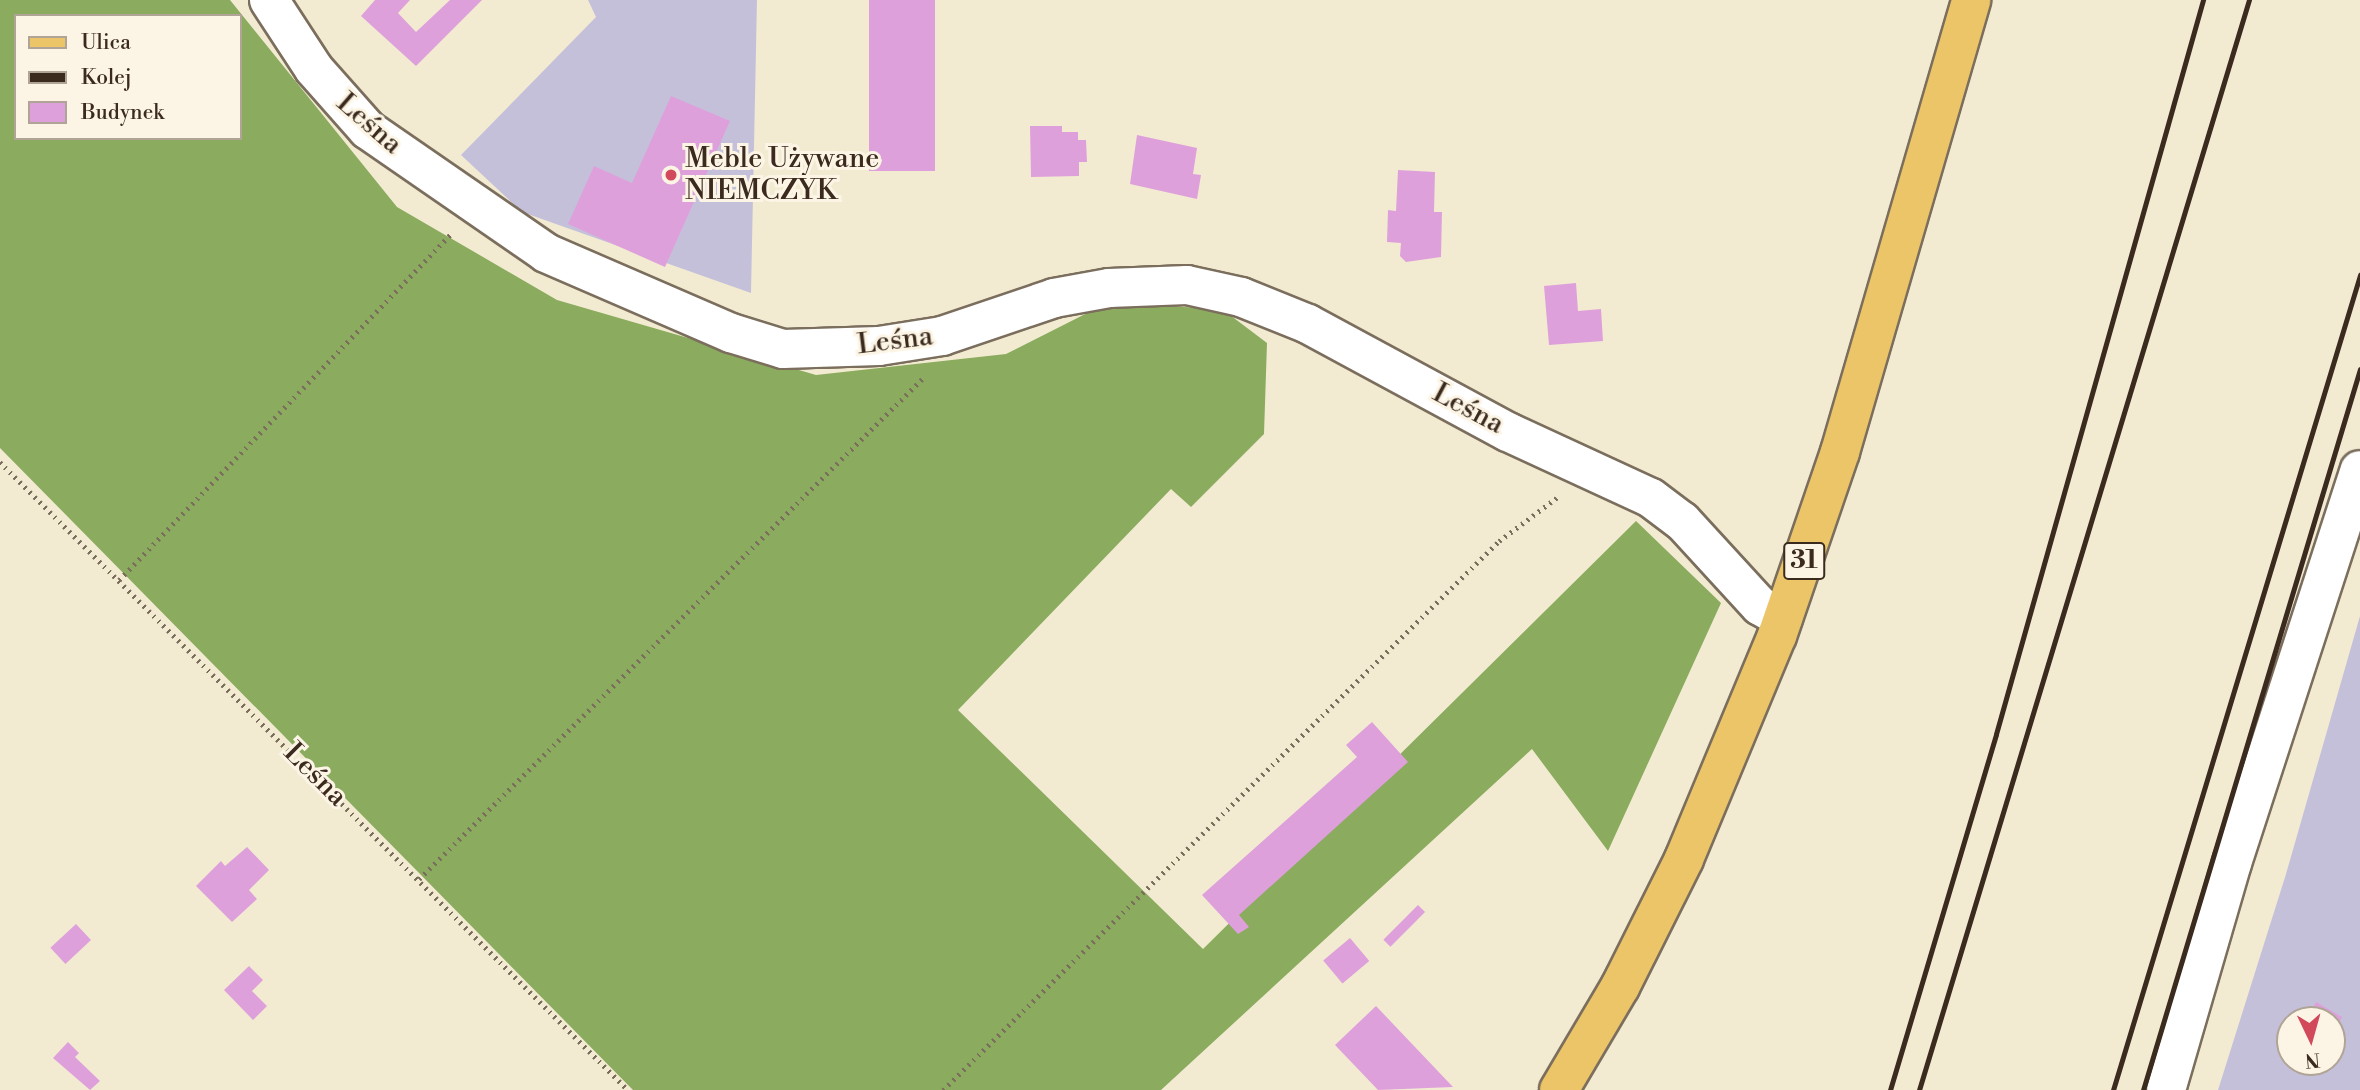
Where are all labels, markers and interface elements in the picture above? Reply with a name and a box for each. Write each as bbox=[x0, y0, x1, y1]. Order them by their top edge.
legend bbox=[14, 14, 242, 140]
text: Ulica bbox=[81, 30, 131, 56]
text: Kolej bbox=[81, 65, 132, 91]
street label: Leśna bbox=[329, 86, 409, 162]
text: Budynek bbox=[81, 100, 164, 126]
place label: Meble Używane NIEMCZYK bbox=[685, 142, 879, 208]
marker: Meble Używane NIEMCZYK bbox=[663, 167, 679, 183]
street label: Leśna bbox=[855, 320, 935, 362]
street label: Leśna bbox=[1427, 376, 1509, 442]
road number: 31 bbox=[1783, 538, 1825, 583]
street label: Leśna bbox=[276, 736, 354, 814]
north arrow bbox=[2276, 1006, 2346, 1076]
text: N bbox=[2304, 1047, 2321, 1073]

